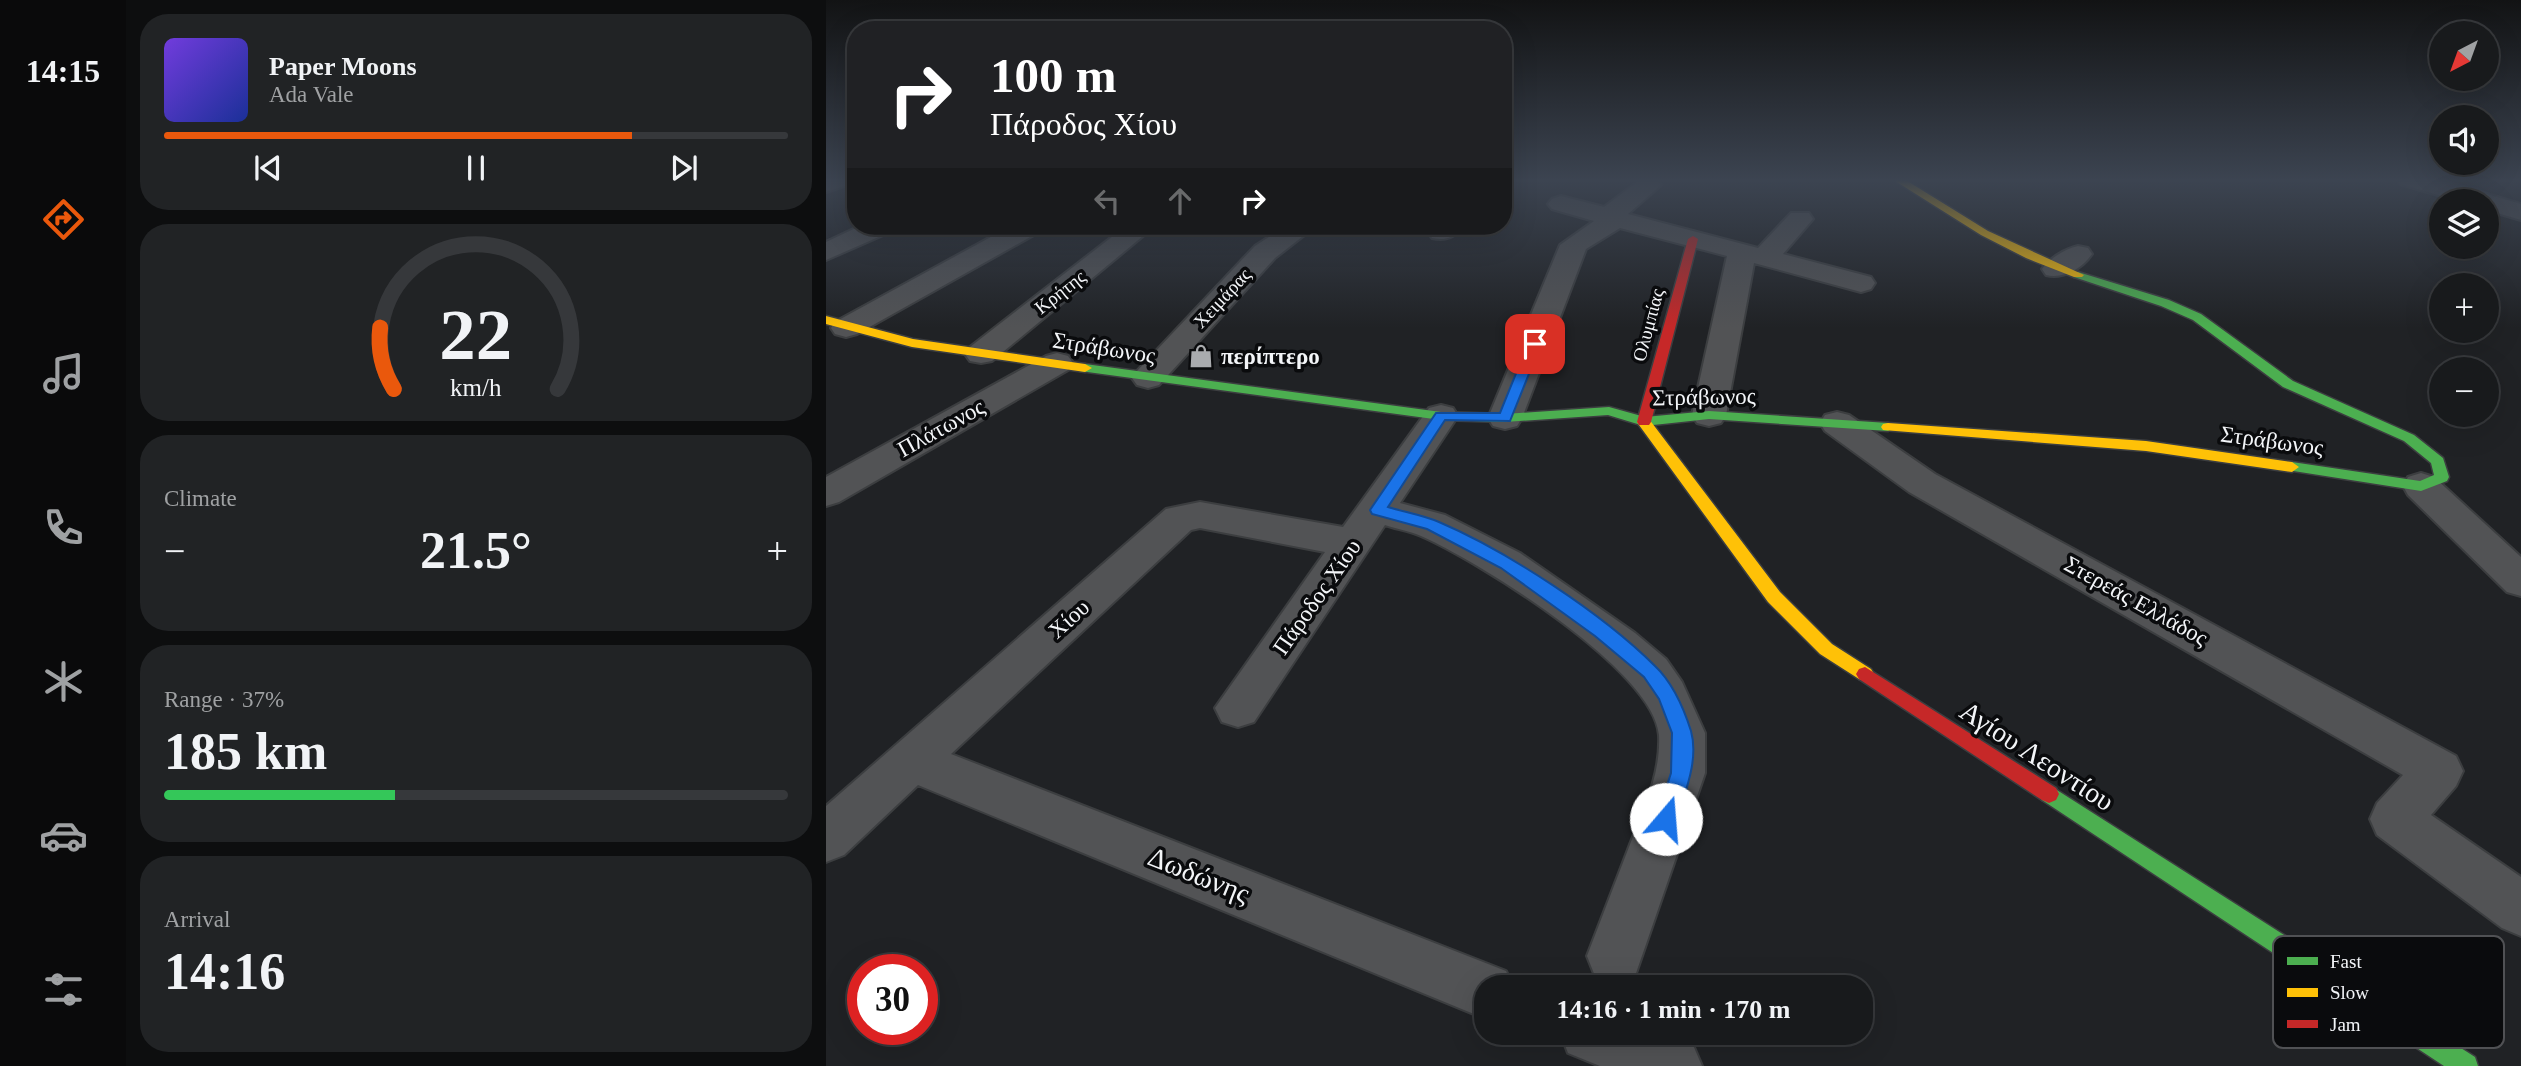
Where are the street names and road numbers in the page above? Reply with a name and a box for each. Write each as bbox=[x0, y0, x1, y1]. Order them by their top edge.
street label: Χειμάρας bbox=[1189, 263, 1255, 332]
street label: Κρήτης bbox=[1031, 266, 1090, 318]
street label: Ολυμπίας bbox=[1628, 286, 1668, 364]
street label: Στράβωνος bbox=[1051, 328, 1157, 368]
street label: Στράβωνος bbox=[1652, 384, 1756, 410]
street label: Πλάτωνος bbox=[893, 394, 989, 462]
street label: Στράβωνος bbox=[2219, 421, 2325, 461]
street label: Πάροδος Χίου bbox=[1268, 535, 1366, 659]
street label: Στερεάς Ελλάδος bbox=[2060, 551, 2212, 651]
street label: Χίου bbox=[1044, 594, 1094, 644]
street label: Αγίου Λεοντίου bbox=[1954, 695, 2120, 817]
street label: Δωδώνης bbox=[1144, 841, 1254, 909]

